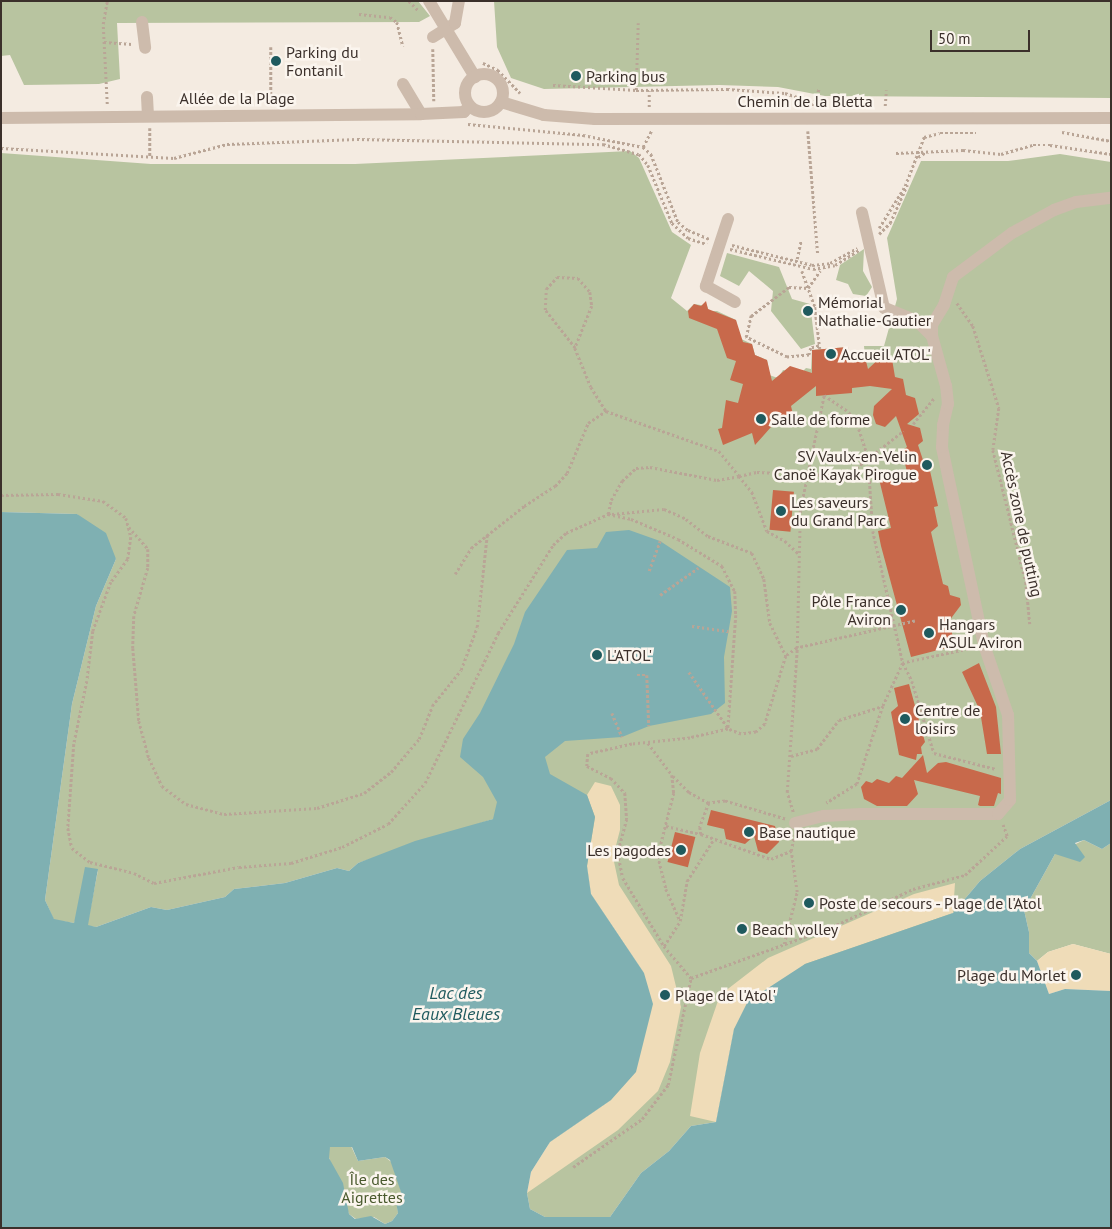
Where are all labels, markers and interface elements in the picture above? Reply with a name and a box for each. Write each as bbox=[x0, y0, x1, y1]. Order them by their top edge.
scale bar bbox=[932, 20, 1032, 52]
text: 50 m bbox=[938, 29, 971, 48]
place label: Parking du Fontanil bbox=[286, 42, 359, 80]
marker: Parking du Fontanil bbox=[270, 55, 282, 67]
place label: Parking bus bbox=[586, 66, 665, 86]
marker: Parking bus bbox=[570, 70, 582, 82]
street label: Allée de la Plage bbox=[179, 88, 295, 108]
street label: Chemin de la Bletta bbox=[737, 91, 873, 111]
place label: Mémorial Nathalie-Gautier bbox=[818, 292, 931, 330]
marker: Mémorial Nathalie-Gautier bbox=[802, 305, 814, 317]
place label: Accueil ATOL' bbox=[841, 344, 931, 364]
marker: Accueil ATOL' bbox=[825, 348, 837, 360]
place label: Salle de forme bbox=[771, 409, 870, 429]
marker: Salle de forme bbox=[755, 413, 767, 425]
place label: SV Vaulx-en-Velin Canoë Kayak Pirogue bbox=[773, 446, 917, 484]
street label: Accès zone de putting bbox=[997, 449, 1047, 599]
marker: SV Vaulx-en-Velin Canoë Kayak Pirogue bbox=[921, 459, 933, 471]
place label: Les saveurs du Grand Parc bbox=[791, 492, 886, 530]
marker: Les saveurs du Grand Parc bbox=[775, 505, 787, 517]
place label: Pôle France Aviron bbox=[812, 591, 891, 629]
marker: Pôle France Aviron bbox=[895, 604, 907, 616]
place label: Hangars ASUL Aviron bbox=[939, 614, 1023, 652]
marker: Hangars ASUL Aviron bbox=[923, 627, 935, 639]
place label: L'ATOL' bbox=[607, 645, 652, 665]
marker: L'ATOL' bbox=[591, 649, 603, 661]
place label: Centre de loisirs bbox=[915, 700, 980, 738]
marker: Centre de loisirs bbox=[899, 713, 911, 725]
place label: Base nautique bbox=[759, 822, 856, 842]
marker: Base nautique bbox=[743, 826, 755, 838]
place label: Les pagodes bbox=[587, 840, 671, 860]
marker: Les pagodes bbox=[675, 844, 687, 856]
place label: Poste de secours - Plage de l'Atol bbox=[819, 893, 1044, 913]
marker: Poste de secours - Plage de l'Atol bbox=[803, 897, 815, 909]
place label: Beach volley bbox=[752, 919, 838, 939]
marker: Beach volley bbox=[736, 923, 748, 935]
place label: Plage du Morlet bbox=[957, 965, 1066, 985]
marker: Plage du Morlet bbox=[1070, 969, 1082, 981]
water label: Lac des Eaux Bleues bbox=[412, 983, 500, 1026]
place label: Plage de l'Atol' bbox=[675, 985, 776, 1005]
marker: Plage de l'Atol' bbox=[659, 989, 671, 1001]
park label: Île des Aigrettes bbox=[341, 1169, 403, 1207]

